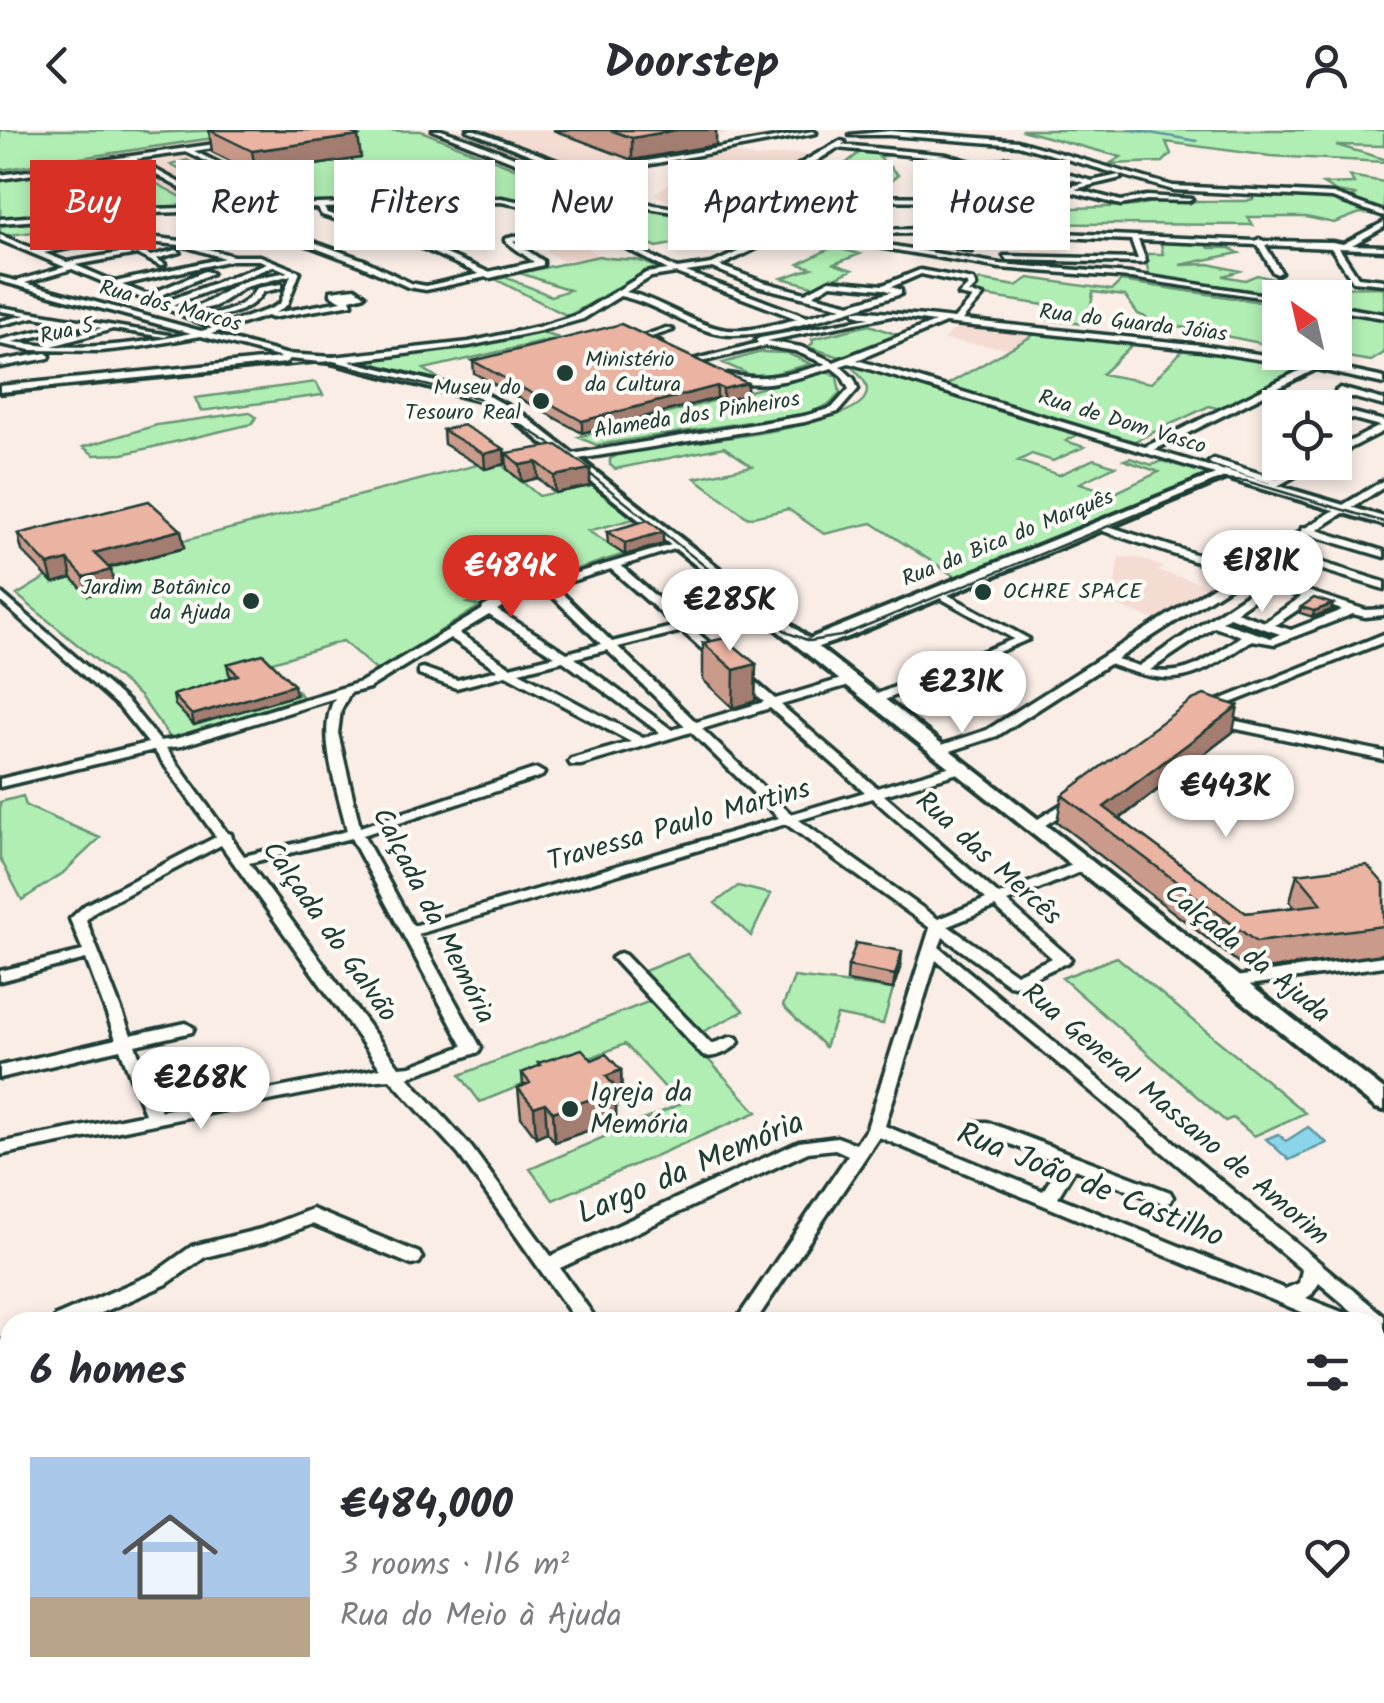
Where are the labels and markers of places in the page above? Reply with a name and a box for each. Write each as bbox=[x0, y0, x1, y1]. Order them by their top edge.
place label: Ministério da Cultura bbox=[585, 343, 681, 403]
marker: Ministério da Cultura bbox=[554, 362, 576, 384]
place label: Museu do Tesouro Real bbox=[405, 371, 522, 431]
marker: Museu do Tesouro Real bbox=[530, 390, 552, 412]
pin: €181K bbox=[1192, 530, 1332, 615]
pin: €484K bbox=[441, 535, 581, 620]
pin: €285K bbox=[660, 569, 800, 654]
place label: Jardim Botânico da Ajuda bbox=[81, 571, 231, 631]
place label: OCHRE SPACE bbox=[1003, 575, 1143, 610]
marker: OCHRE SPACE bbox=[972, 581, 994, 603]
marker: Jardim Botânico da Ajuda bbox=[240, 590, 262, 612]
pin: €231K bbox=[892, 651, 1032, 736]
pin: €443K bbox=[1156, 755, 1296, 840]
pin: €268K bbox=[131, 1047, 271, 1132]
place label: Igreja da Memória bbox=[590, 1071, 692, 1148]
marker: Igreja da Memória bbox=[559, 1098, 581, 1120]

